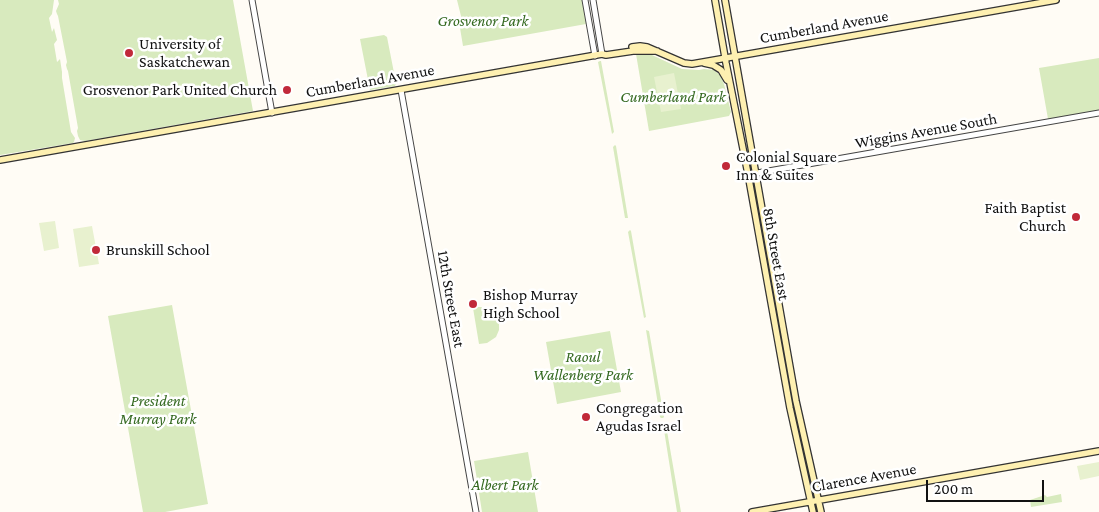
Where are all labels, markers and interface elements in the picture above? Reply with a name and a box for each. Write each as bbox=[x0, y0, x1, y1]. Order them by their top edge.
street label: Cumberland Avenue bbox=[758, 6, 890, 48]
park label: Grosvenor Park bbox=[437, 11, 529, 31]
place label: University of Saskatchewan bbox=[139, 34, 230, 72]
marker: University of Saskatchewan bbox=[123, 47, 135, 59]
street label: Cumberland Avenue bbox=[304, 60, 436, 102]
place label: Grosvenor Park United Church bbox=[83, 80, 277, 100]
marker: Grosvenor Park United Church bbox=[281, 84, 293, 96]
park label: Cumberland Park bbox=[620, 87, 726, 107]
street label: Wiggins Avenue South bbox=[853, 109, 999, 153]
place label: Colonial Square Inn & Suites bbox=[736, 147, 837, 185]
marker: Colonial Square Inn & Suites bbox=[720, 160, 732, 172]
place label: Faith Baptist Church bbox=[984, 198, 1066, 236]
street label: 8th Street East bbox=[758, 206, 794, 302]
marker: Faith Baptist Church bbox=[1070, 211, 1082, 223]
place label: Brunskill School bbox=[106, 240, 210, 260]
marker: Brunskill School bbox=[90, 244, 102, 256]
street label: 12th Street East bbox=[433, 249, 469, 349]
place label: Bishop Murray High School bbox=[483, 285, 578, 323]
marker: Bishop Murray High School bbox=[467, 298, 479, 310]
park label: Raoul Wallenberg Park bbox=[533, 347, 633, 385]
park label: President Murray Park bbox=[119, 391, 197, 429]
place label: Congregation Agudas Israel bbox=[596, 398, 683, 436]
marker: Congregation Agudas Israel bbox=[580, 411, 592, 423]
street label: Clarence Avenue bbox=[810, 459, 918, 497]
scale bar bbox=[929, 470, 1046, 502]
park label: Albert Park bbox=[471, 475, 539, 495]
text: 200 m bbox=[934, 481, 973, 497]

